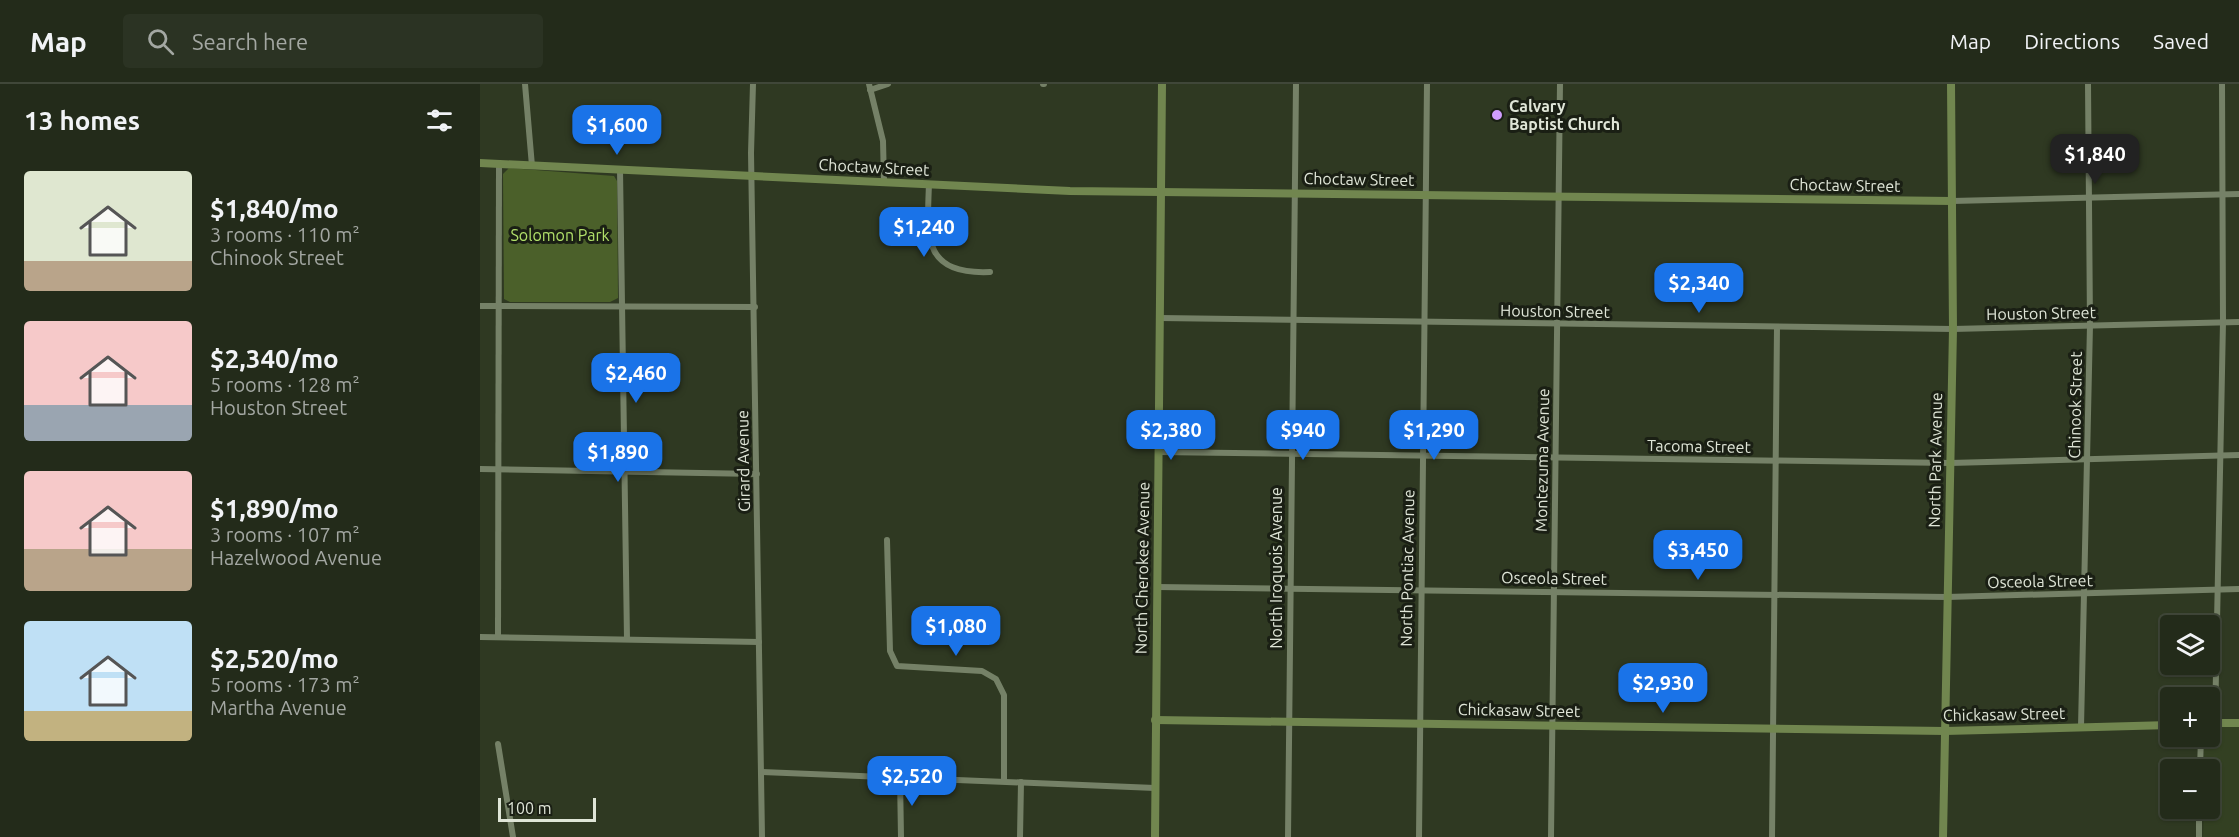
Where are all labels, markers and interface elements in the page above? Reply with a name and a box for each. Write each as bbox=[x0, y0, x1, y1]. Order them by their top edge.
search box bbox=[123, 14, 543, 68]
icon: search bbox=[144, 25, 177, 58]
text: Map bbox=[30, 26, 87, 57]
text: Search here bbox=[192, 29, 308, 54]
text: Map bbox=[1950, 29, 1991, 53]
text: Directions bbox=[2024, 29, 2120, 53]
text: Saved bbox=[2153, 29, 2209, 53]
place label: Calvary Baptist Church bbox=[1509, 97, 1620, 133]
icon: filters bbox=[423, 104, 456, 137]
pin: $1,600 bbox=[568, 105, 666, 156]
text: 13 homes bbox=[24, 106, 140, 135]
marker: Calvary Baptist Church bbox=[1490, 108, 1504, 122]
text: $1,600 bbox=[586, 113, 648, 136]
pin: $1,840 bbox=[2046, 134, 2144, 185]
text: $1,840 bbox=[2064, 142, 2126, 165]
street label: Choctaw Street bbox=[818, 155, 931, 179]
street label: Choctaw Street bbox=[1303, 169, 1415, 189]
street label: Choctaw Street bbox=[1789, 175, 1901, 195]
text: $1,840/mo bbox=[210, 194, 339, 223]
icon: home bbox=[72, 195, 144, 267]
pin: $1,240 bbox=[875, 207, 973, 258]
text: $1,240 bbox=[893, 215, 955, 238]
text: 3 rooms · 110 m² bbox=[210, 223, 360, 246]
park label: Solomon Park bbox=[510, 226, 610, 244]
text: Chinook Street bbox=[210, 246, 344, 269]
pin: $2,340 bbox=[1650, 263, 1748, 314]
text: $2,340 bbox=[1668, 271, 1730, 294]
street label: Houston Street bbox=[1500, 301, 1611, 321]
street label: Houston Street bbox=[1986, 303, 2097, 323]
text: $2,340/mo bbox=[210, 344, 339, 373]
icon: home bbox=[72, 345, 144, 417]
street label: Chinook Street bbox=[2065, 351, 2085, 459]
pin: $2,460 bbox=[587, 353, 685, 404]
text: $2,460 bbox=[605, 361, 667, 384]
text: 5 rooms · 128 m² bbox=[210, 373, 360, 396]
street label: Montezuma Avenue bbox=[1532, 388, 1552, 532]
street label: North Park Avenue bbox=[1925, 392, 1945, 528]
text: Houston Street bbox=[210, 396, 347, 419]
street label: Girard Avenue bbox=[733, 410, 753, 512]
pin: $2,380 bbox=[1122, 410, 1220, 461]
pin: $940 bbox=[1267, 410, 1339, 461]
pin: $1,290 bbox=[1385, 410, 1483, 461]
text: $2,380 bbox=[1140, 418, 1202, 441]
text: $940 bbox=[1280, 418, 1326, 441]
text: $1,290 bbox=[1403, 418, 1465, 441]
pin: $1,890 bbox=[569, 432, 667, 483]
street label: Tacoma Street bbox=[1647, 436, 1752, 456]
text: $1,890 bbox=[587, 440, 649, 463]
street label: North Cherokee Avenue bbox=[1131, 482, 1153, 654]
street label: North Iroquois Avenue bbox=[1267, 487, 1285, 649]
street label: North Pontiac Avenue bbox=[1397, 489, 1417, 647]
text: $1,890/mo bbox=[210, 494, 339, 523]
icon: home bbox=[72, 495, 144, 567]
text: 3 rooms · 107 m² bbox=[210, 523, 360, 546]
pin: $3,450 bbox=[1649, 530, 1747, 581]
text: $3,450 bbox=[1667, 538, 1729, 561]
text: Hazelwood Avenue bbox=[210, 546, 382, 569]
street label: Osceola Street bbox=[1501, 568, 1608, 588]
street label: Osceola Street bbox=[1987, 571, 2094, 591]
pin: $1,080 bbox=[907, 606, 1005, 657]
text: $1,080 bbox=[925, 614, 987, 637]
map controls bbox=[2160, 615, 2220, 819]
button: layers bbox=[2160, 615, 2220, 675]
text: $2,520/mo bbox=[210, 644, 339, 673]
icon: home bbox=[72, 645, 144, 717]
pin: $2,930 bbox=[1614, 663, 1712, 714]
text: $2,930 bbox=[1632, 671, 1694, 694]
text: 5 rooms · 173 m² bbox=[210, 673, 360, 696]
button: + bbox=[2160, 687, 2220, 747]
text: Martha Avenue bbox=[210, 696, 347, 719]
street label: Chickasaw Street bbox=[1458, 700, 1581, 720]
street label: Chickasaw Street bbox=[1943, 704, 2066, 724]
pin: $2,520 bbox=[863, 756, 961, 807]
button: − bbox=[2160, 759, 2220, 819]
text: $2,520 bbox=[881, 764, 943, 787]
scale bar bbox=[498, 795, 596, 822]
text: 100 m bbox=[507, 799, 552, 817]

